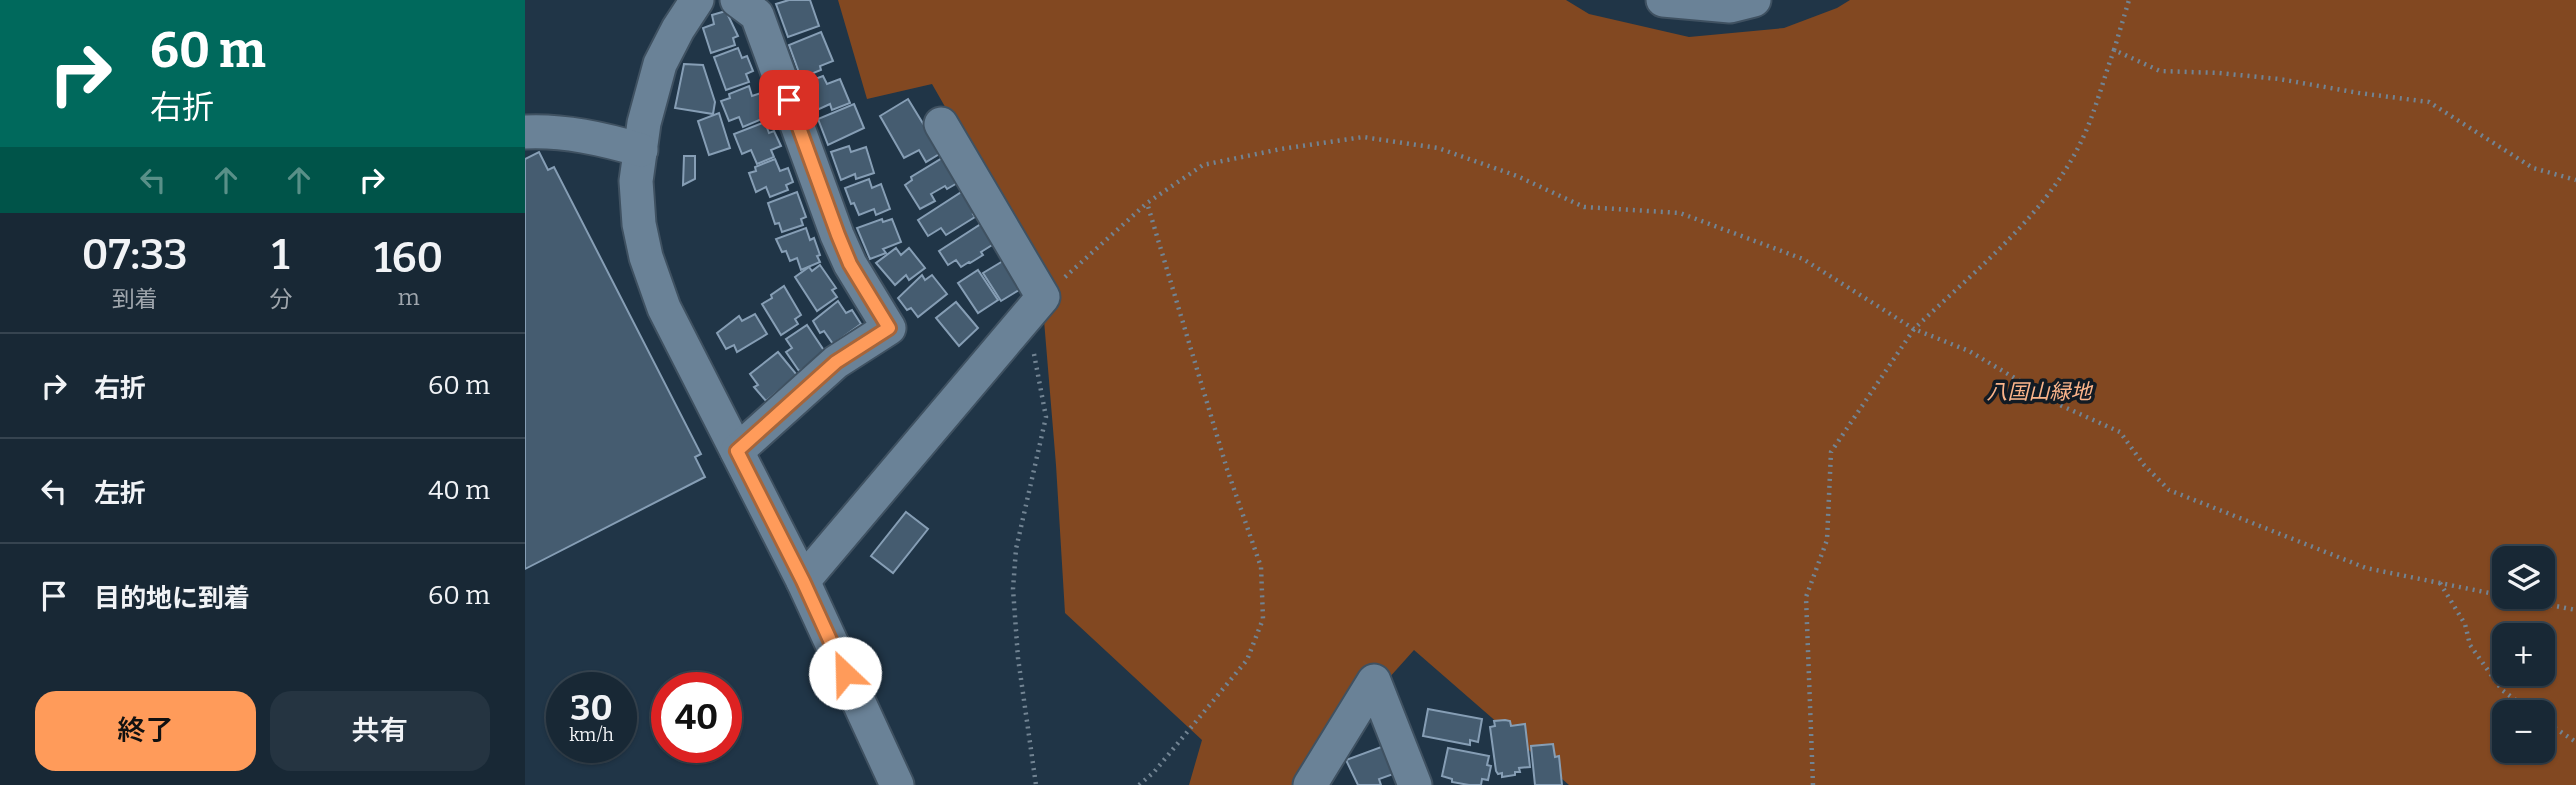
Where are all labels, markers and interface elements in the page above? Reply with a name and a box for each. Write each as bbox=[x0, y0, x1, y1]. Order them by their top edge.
text: 60 m bbox=[150, 21, 266, 80]
icon: right bbox=[35, 28, 126, 119]
pin bbox=[759, 70, 819, 130]
icon: arrive bbox=[770, 81, 808, 119]
text: 右折 bbox=[150, 88, 214, 126]
icon: left bbox=[134, 161, 172, 199]
icon: ahead bbox=[207, 161, 245, 199]
icon: ahead bbox=[280, 161, 318, 199]
icon: right bbox=[353, 161, 391, 199]
text: 07:33 bbox=[82, 230, 188, 280]
text: 1 bbox=[272, 230, 290, 280]
text: 160 bbox=[374, 233, 443, 283]
text: m bbox=[398, 283, 420, 311]
text: 到着 bbox=[112, 285, 158, 313]
text: 分 bbox=[269, 285, 292, 313]
icon: right bbox=[35, 367, 73, 405]
text: 60 m bbox=[428, 370, 490, 401]
text: 右折 bbox=[94, 373, 146, 404]
park label: 八国山緑地 bbox=[1987, 379, 2093, 405]
icon: left bbox=[35, 472, 73, 510]
text: 40 m bbox=[428, 475, 490, 506]
text: 左折 bbox=[94, 478, 146, 509]
map controls bbox=[2492, 546, 2555, 763]
button: layers bbox=[2492, 546, 2555, 609]
icon: arrive bbox=[35, 577, 73, 615]
text: 60 m bbox=[428, 580, 490, 611]
text: 目的地に到着 bbox=[94, 583, 250, 614]
button: + bbox=[2492, 623, 2555, 686]
position arrow bbox=[808, 636, 882, 710]
speed limit sign: 40 bbox=[651, 672, 742, 763]
text: 30 bbox=[570, 687, 613, 729]
button: 終了 bbox=[35, 691, 256, 771]
button: 共有 bbox=[270, 691, 490, 771]
button: − bbox=[2492, 700, 2555, 763]
text: km/h bbox=[569, 724, 614, 746]

